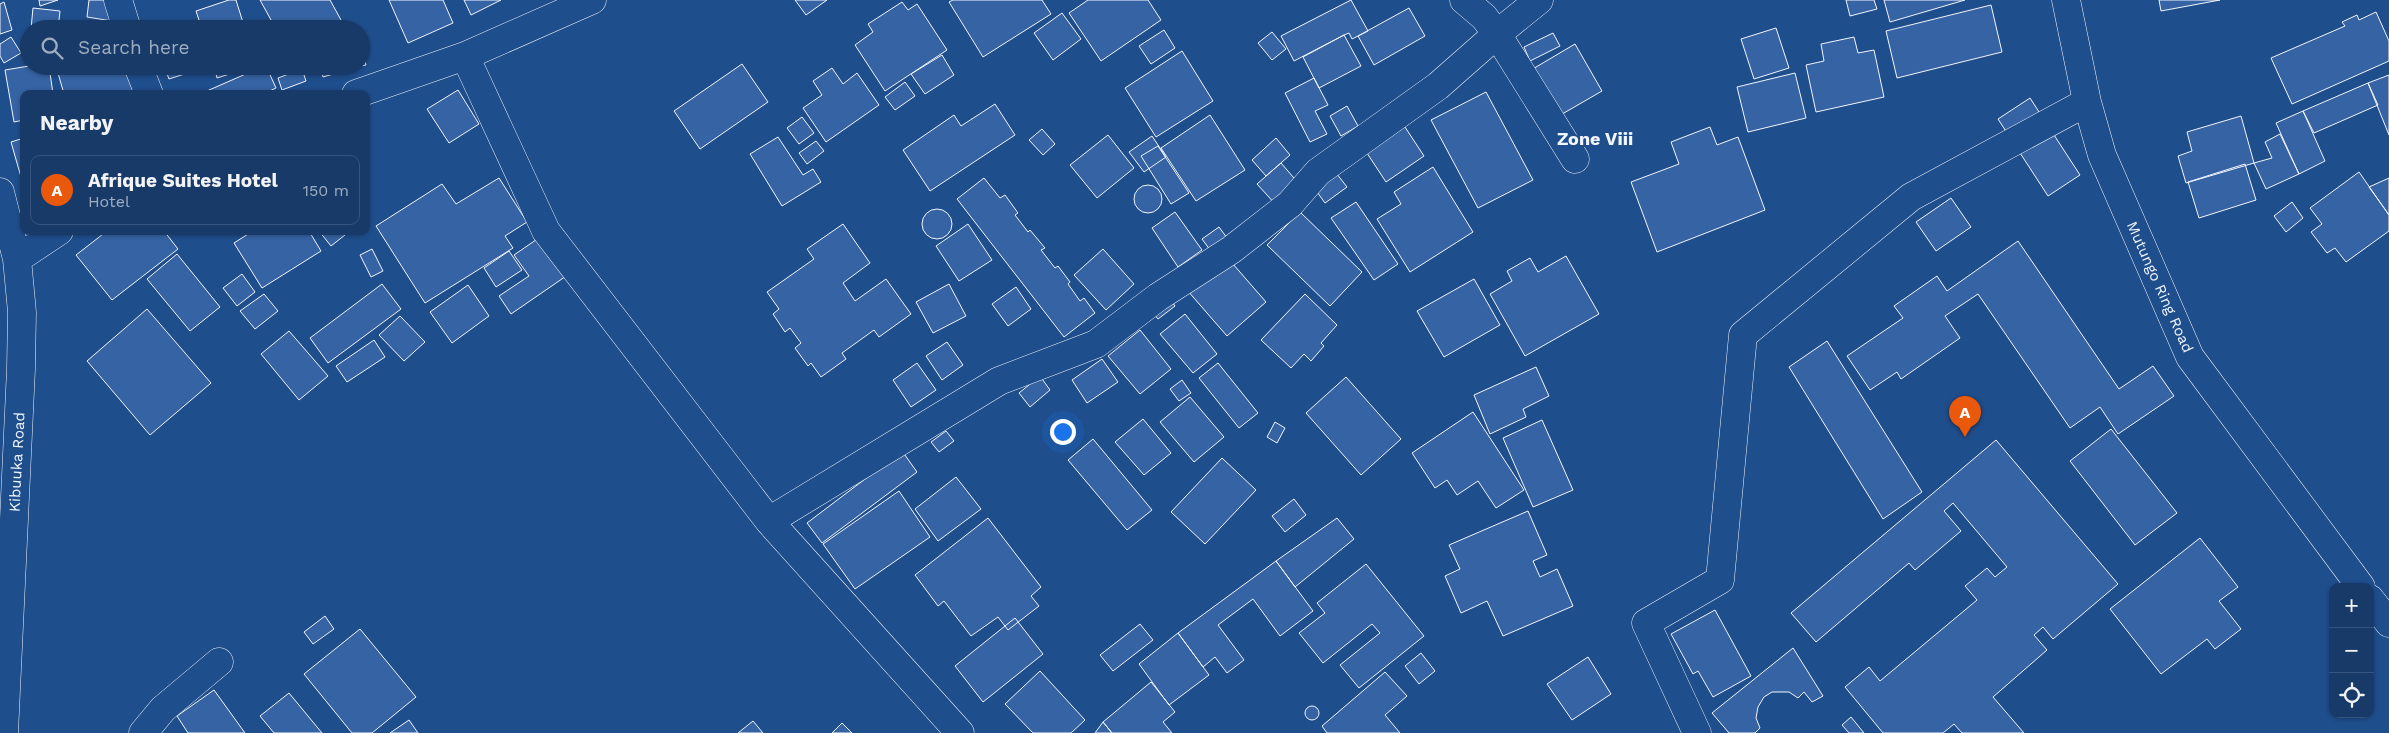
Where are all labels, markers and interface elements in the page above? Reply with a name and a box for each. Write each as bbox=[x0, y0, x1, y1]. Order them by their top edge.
search box bbox=[20, 20, 370, 75]
icon: search bbox=[38, 34, 66, 62]
text: Search here bbox=[78, 36, 189, 59]
text: Nearby bbox=[40, 110, 113, 135]
district label: Zone Viii bbox=[1557, 128, 1633, 149]
text: Afrique Suites Hotel bbox=[88, 169, 278, 192]
text: A bbox=[52, 181, 62, 200]
text: 150 m bbox=[303, 181, 349, 200]
text: Hotel bbox=[88, 192, 130, 211]
street label: Mutungo Ring Road bbox=[2123, 219, 2197, 355]
pin: A bbox=[1949, 396, 1981, 437]
street label: Kibuuka Road bbox=[5, 412, 29, 512]
your location bbox=[1050, 419, 1076, 445]
map controls bbox=[2329, 583, 2374, 718]
button: + bbox=[2329, 583, 2374, 628]
button: − bbox=[2329, 628, 2374, 673]
button: locate bbox=[2329, 673, 2374, 718]

